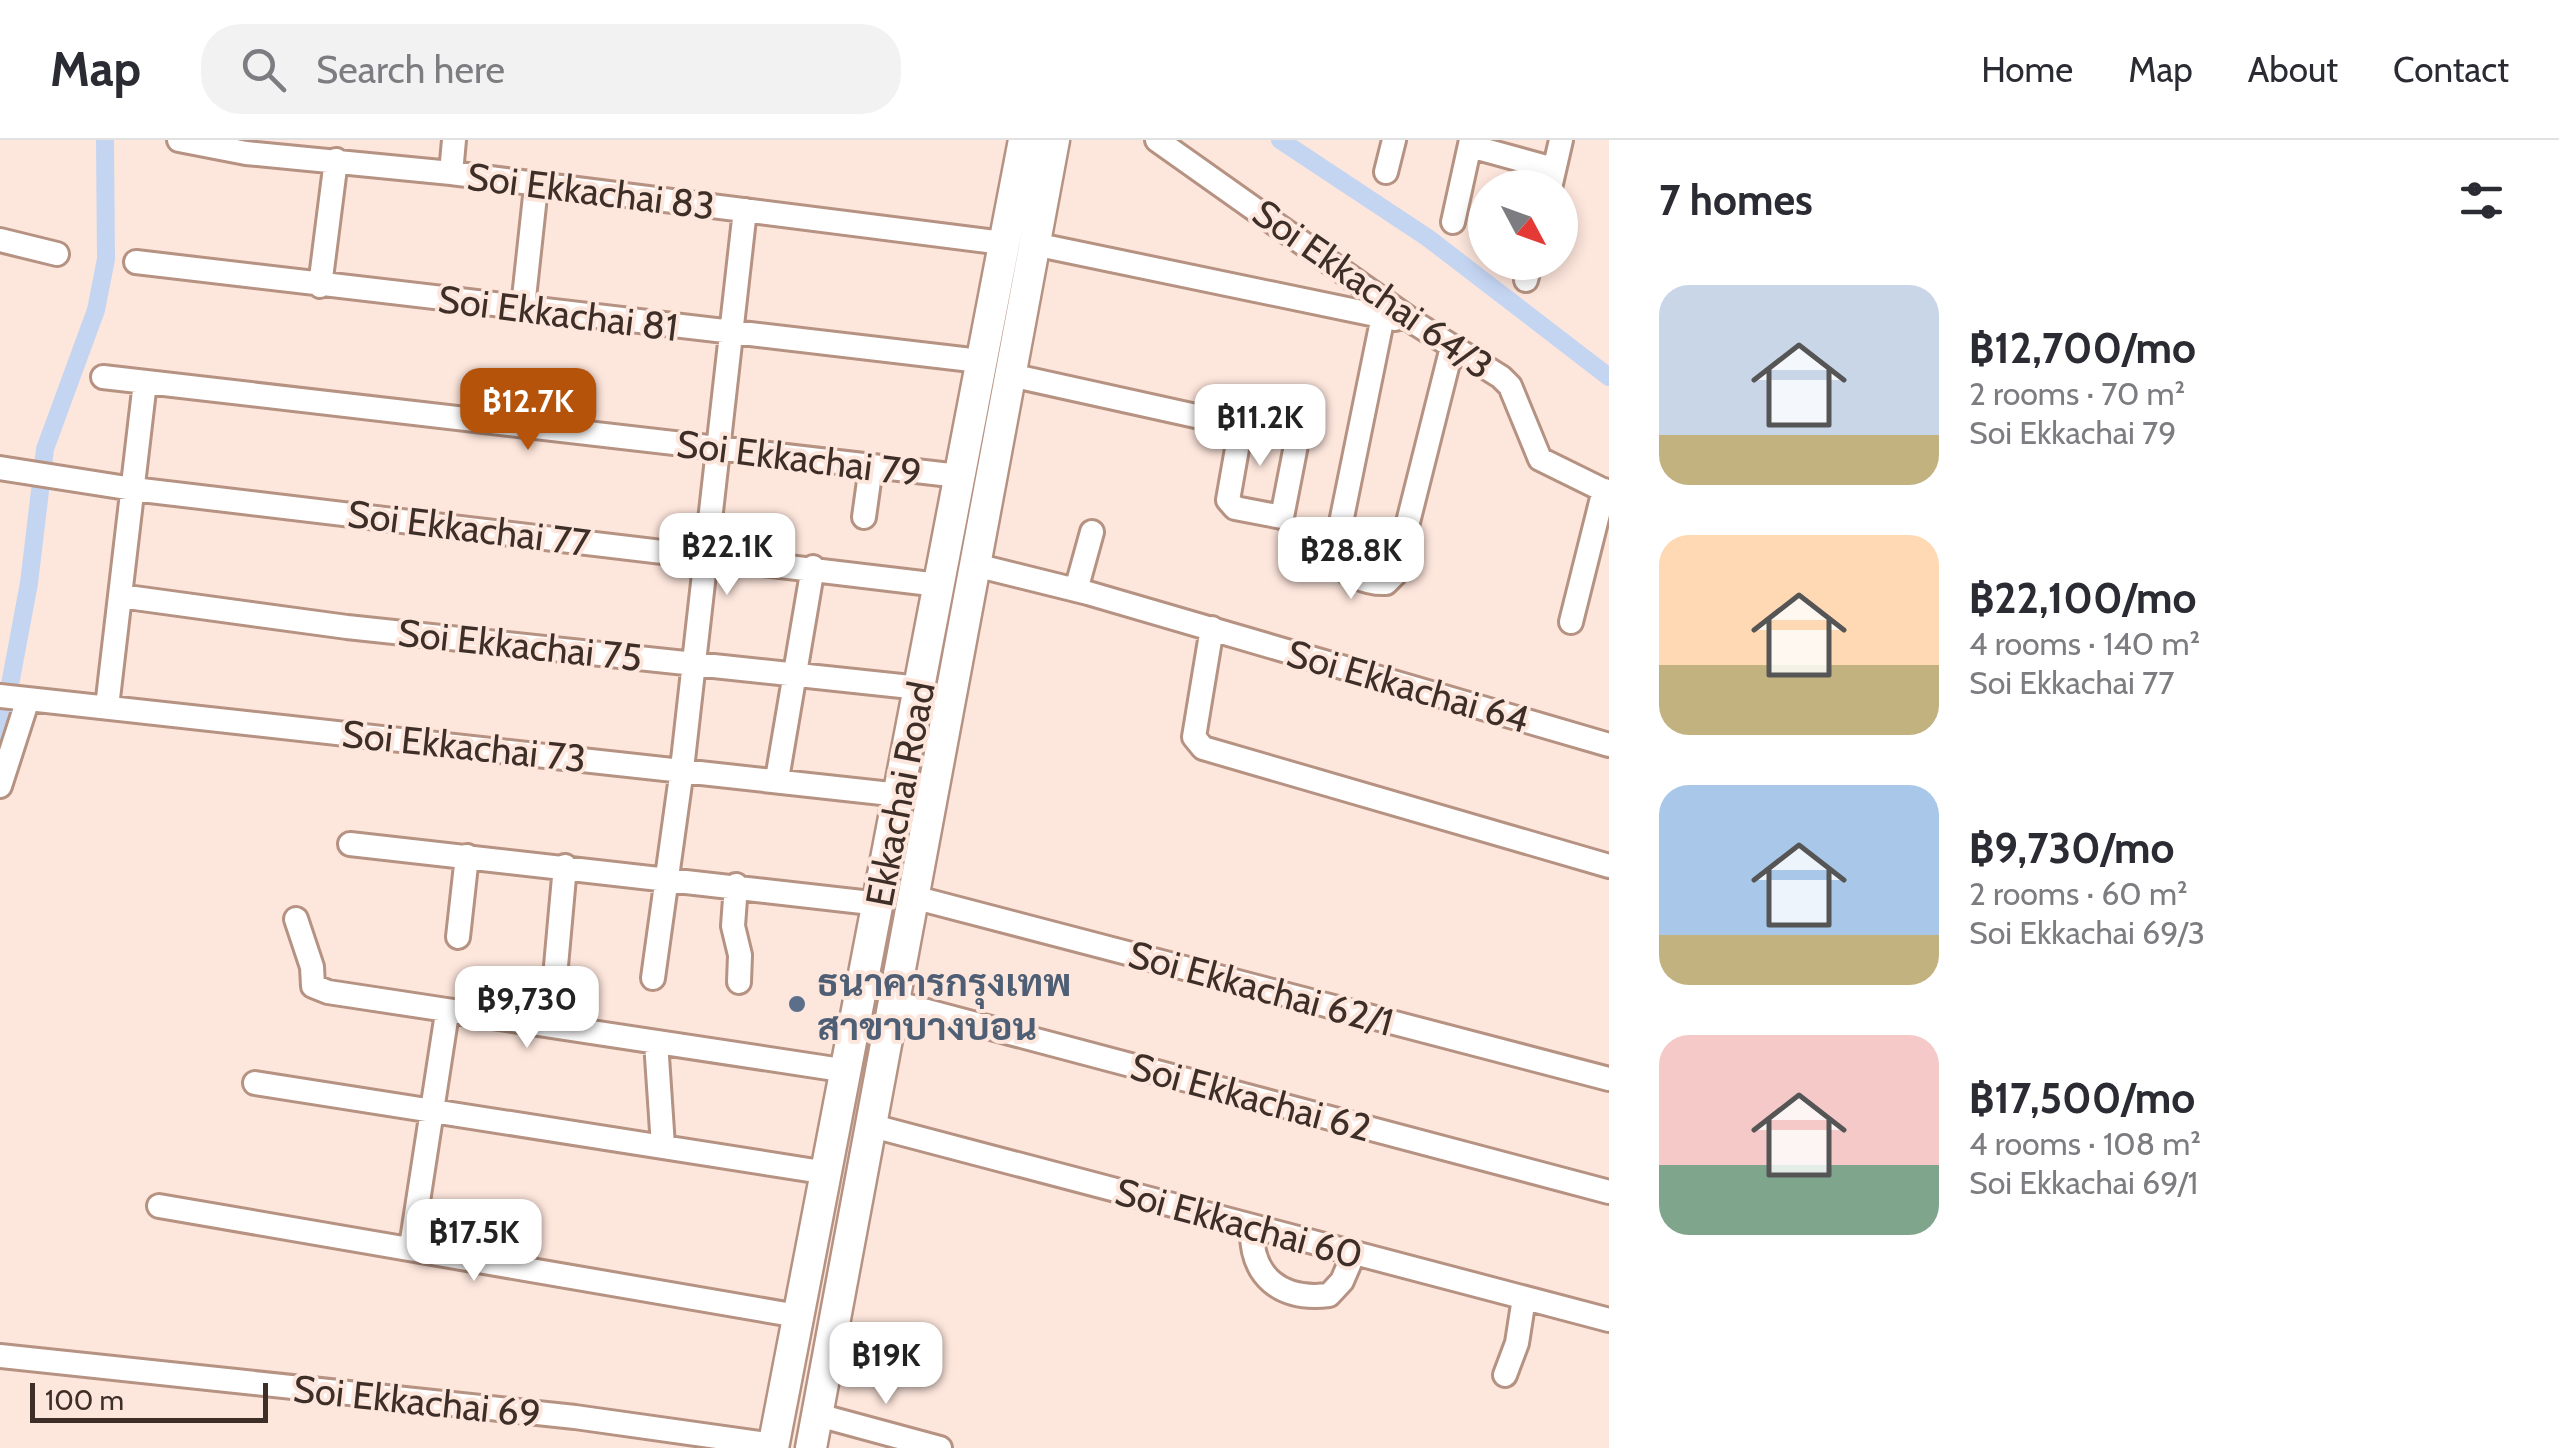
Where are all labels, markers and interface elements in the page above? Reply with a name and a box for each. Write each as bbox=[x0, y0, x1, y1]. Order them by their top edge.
search box bbox=[201, 24, 901, 114]
text: Map bbox=[50, 40, 141, 98]
icon: search bbox=[236, 42, 291, 97]
text: Search here bbox=[316, 46, 505, 93]
text: Home bbox=[1981, 48, 2073, 91]
text: Map bbox=[2128, 48, 2193, 91]
text: About bbox=[2248, 48, 2338, 91]
text: Contact bbox=[2393, 48, 2509, 91]
street label: Soi Ekkachai 83 bbox=[464, 152, 718, 230]
north arrow bbox=[1468, 170, 1578, 280]
map controls bbox=[1468, 170, 1578, 280]
icon: filters bbox=[2454, 173, 2509, 228]
text: 7 homes bbox=[1659, 174, 1813, 226]
street label: Soi Ekkachai 64/3 bbox=[1244, 189, 1502, 389]
street label: Soi Ekkachai 81 bbox=[436, 275, 680, 351]
text: ฿12,700/mo bbox=[1969, 322, 2196, 374]
icon: home bbox=[1739, 325, 1859, 445]
pin: ฿12.7K bbox=[447, 368, 609, 453]
text: 2 rooms · 70 m² bbox=[1969, 374, 2185, 413]
text: ฿12.7K bbox=[482, 381, 574, 420]
pin: ฿11.2K bbox=[1179, 384, 1341, 469]
text: ฿11.2K bbox=[1216, 397, 1304, 436]
text: Soi Ekkachai 79 bbox=[1969, 413, 2176, 452]
street label: Soi Ekkachai 79 bbox=[674, 420, 924, 496]
street label: Soi Ekkachai 77 bbox=[345, 490, 593, 566]
pin: ฿22.1K bbox=[646, 513, 808, 598]
pin: ฿28.8K bbox=[1270, 517, 1432, 602]
text: ฿22.1K bbox=[681, 526, 773, 565]
text: ฿28.8K bbox=[1300, 530, 1402, 569]
text: ฿22,100/mo bbox=[1969, 572, 2196, 624]
icon: home bbox=[1739, 575, 1859, 695]
street label: Soi Ekkachai 75 bbox=[396, 609, 644, 681]
text: 4 rooms · 140 m² bbox=[1969, 624, 2200, 663]
street label: Soi Ekkachai 64 bbox=[1282, 629, 1534, 743]
text: Soi Ekkachai 77 bbox=[1969, 663, 2174, 702]
street label: Ekkachai Road bbox=[855, 677, 945, 911]
street label: Soi Ekkachai 73 bbox=[340, 710, 588, 782]
text: ฿9,730/mo bbox=[1969, 822, 2175, 874]
icon: home bbox=[1739, 825, 1859, 945]
text: 2 rooms · 60 m² bbox=[1969, 874, 2188, 913]
text: Soi Ekkachai 69/3 bbox=[1969, 913, 2205, 952]
street label: Soi Ekkachai 62/1 bbox=[1124, 930, 1398, 1046]
place label: ธนาคารกรุงเทพ สาขาบางบอน bbox=[817, 959, 1071, 1050]
pin: ฿9,730 bbox=[446, 966, 608, 1051]
text: ฿9,730 bbox=[477, 979, 577, 1018]
marker: ธนาคารกรุงเทพ สาขาบางบอน bbox=[786, 993, 808, 1015]
street label: Soi Ekkachai 62 bbox=[1126, 1042, 1376, 1152]
text: ฿17,500/mo bbox=[1969, 1072, 2195, 1124]
icon: home bbox=[1739, 1075, 1859, 1195]
text: 4 rooms · 108 m² bbox=[1969, 1124, 2201, 1163]
text: Soi Ekkachai 69/1 bbox=[1969, 1163, 2198, 1202]
street label: Soi Ekkachai 60 bbox=[1110, 1167, 1368, 1279]
pin: ฿17.5K bbox=[393, 1199, 555, 1284]
text: ฿17.5K bbox=[429, 1212, 519, 1251]
pin: ฿19K bbox=[827, 1322, 945, 1407]
text: ฿19K bbox=[851, 1335, 921, 1374]
street label: Soi Ekkachai 69 bbox=[291, 1365, 543, 1437]
scale bar bbox=[30, 1378, 268, 1422]
text: 100 m bbox=[45, 1383, 124, 1417]

